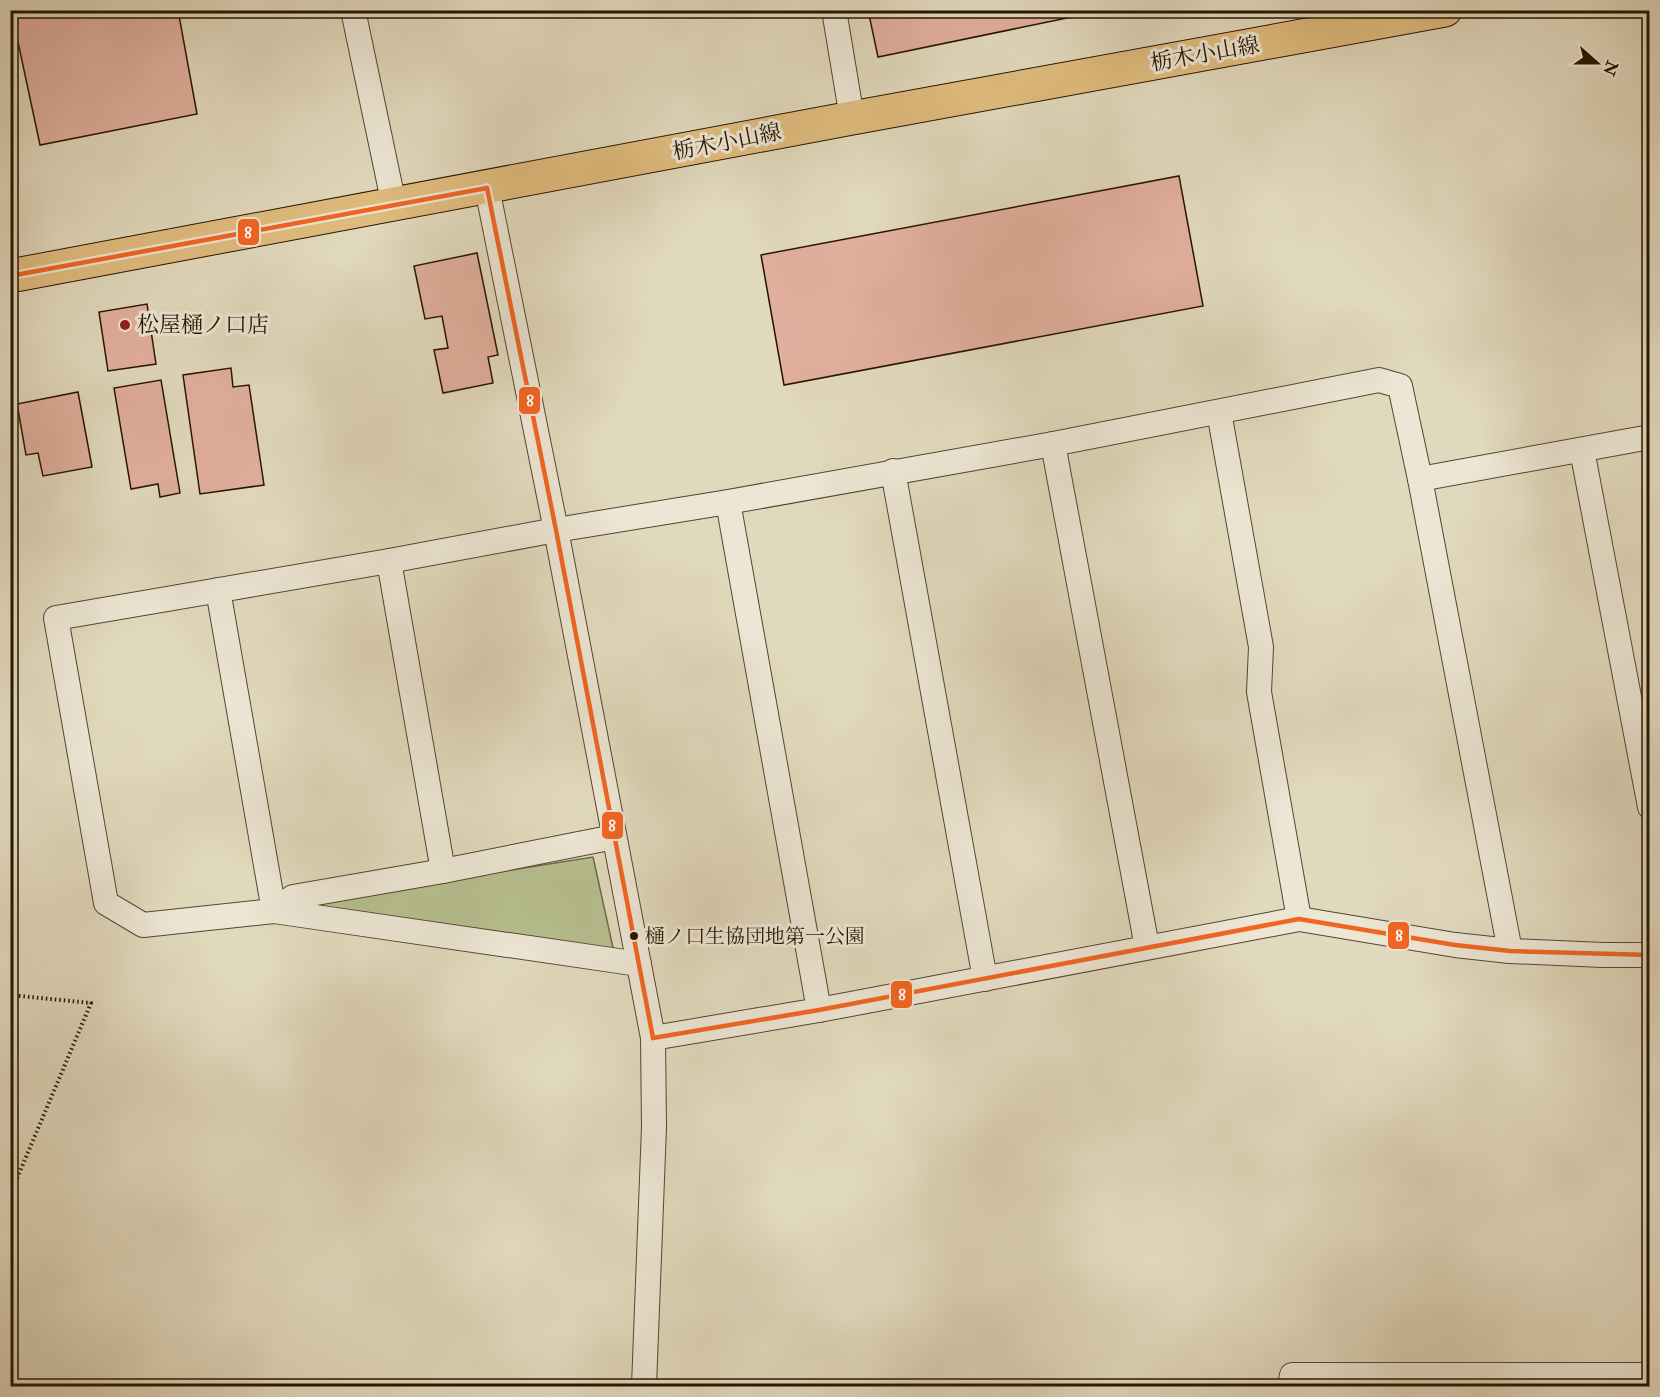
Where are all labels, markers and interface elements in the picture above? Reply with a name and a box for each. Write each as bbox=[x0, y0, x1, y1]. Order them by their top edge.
street label: 栃木小山線 bbox=[1148, 31, 1262, 77]
north arrow bbox=[1567, 33, 1627, 93]
text: N bbox=[1598, 57, 1622, 79]
street label: 栃木小山線 bbox=[670, 118, 784, 166]
line badge: 8 bbox=[237, 218, 260, 246]
text: 8 bbox=[244, 223, 252, 243]
place label: 松屋樋ノ口店 bbox=[137, 311, 269, 339]
marker: 松屋樋ノ口店 bbox=[118, 318, 132, 332]
line badge: 8 bbox=[518, 386, 541, 415]
text: 8 bbox=[526, 391, 534, 411]
line badge: 8 bbox=[601, 811, 624, 840]
text: 8 bbox=[608, 816, 616, 836]
line badge: 8 bbox=[1387, 921, 1410, 950]
place label: 樋ノ口生協団地第一公園 bbox=[645, 924, 865, 949]
text: 8 bbox=[1395, 926, 1403, 946]
marker: 樋ノ口生協団地第一公園 bbox=[628, 930, 640, 942]
line badge: 8 bbox=[890, 980, 913, 1009]
text: 8 bbox=[898, 985, 906, 1005]

